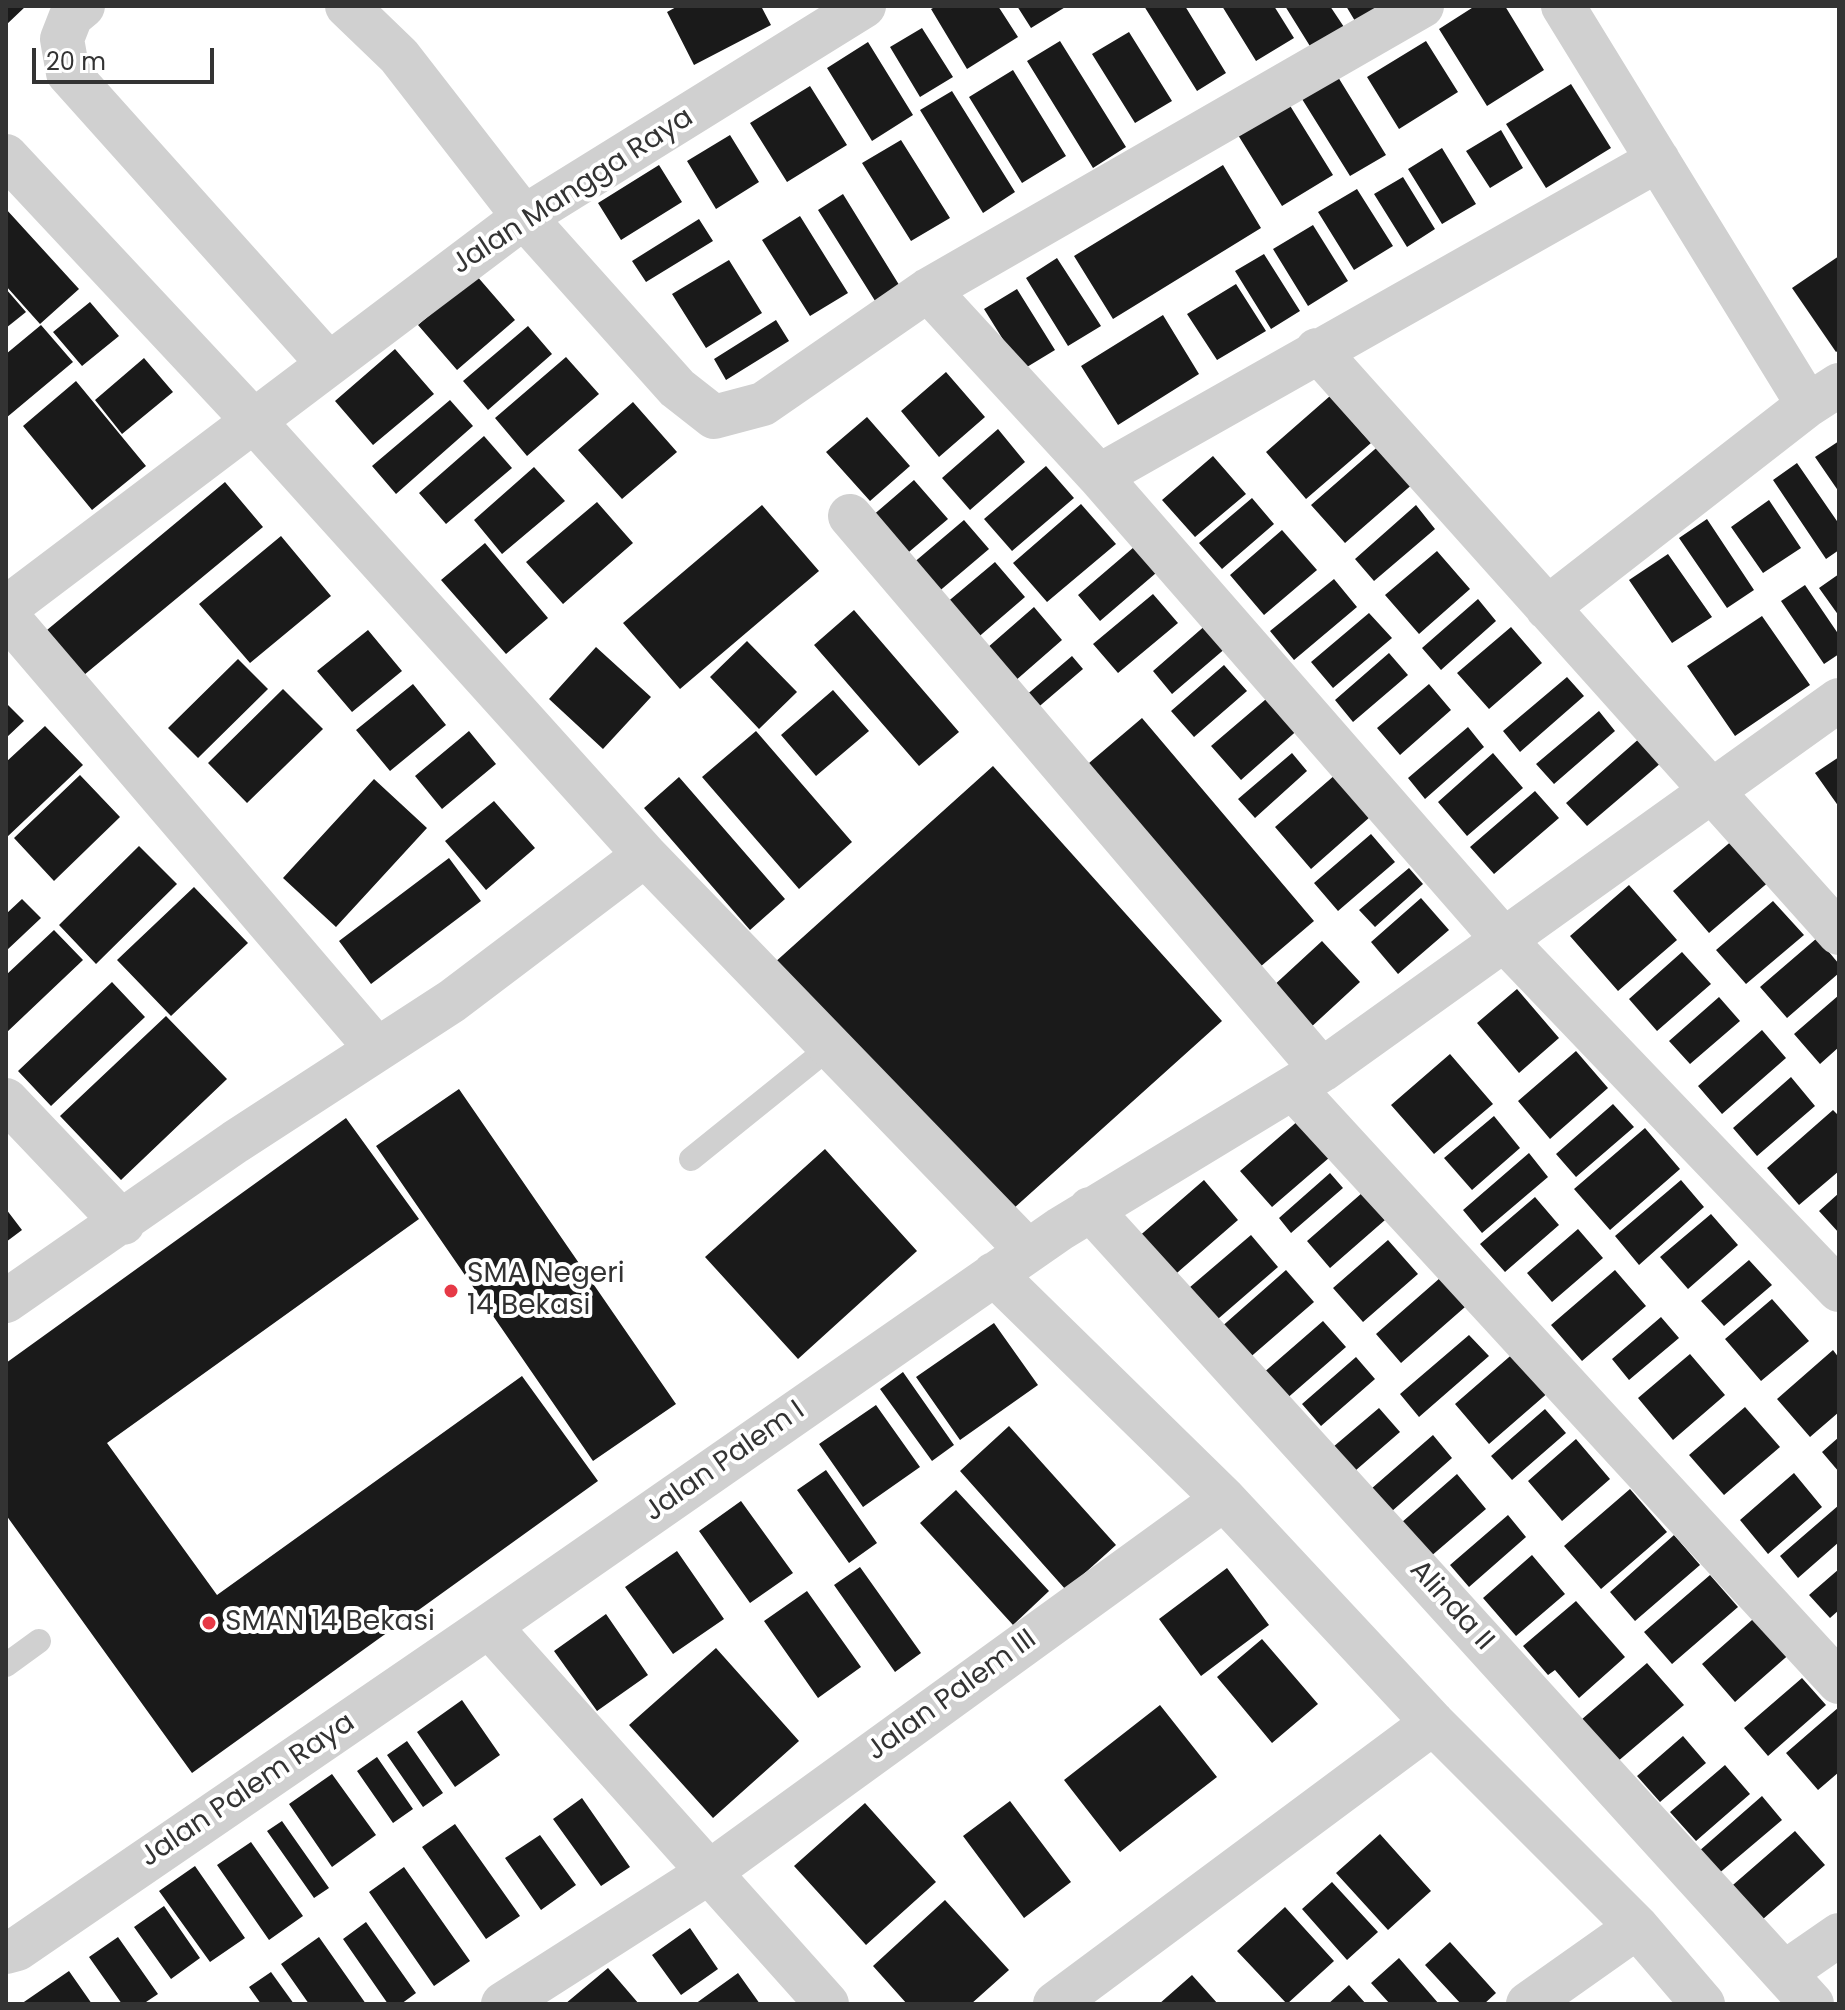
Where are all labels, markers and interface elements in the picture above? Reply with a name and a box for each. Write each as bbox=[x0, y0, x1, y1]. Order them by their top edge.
scale bar bbox=[36, 32, 218, 82]
text: 20 m bbox=[46, 45, 106, 78]
street label: Jalan Mangga Raya bbox=[446, 101, 700, 283]
place label: SMA Negeri 14 Bekasi bbox=[467, 1258, 625, 1324]
marker: SMA Negeri 14 Bekasi bbox=[442, 1282, 460, 1300]
street label: Jalan Palem I bbox=[639, 1394, 811, 1530]
street label: Alinda II bbox=[1402, 1554, 1500, 1658]
place label: SMAN 14 Bekasi bbox=[225, 1606, 435, 1640]
marker: SMAN 14 Bekasi bbox=[200, 1614, 218, 1632]
street label: Jalan Palem III bbox=[861, 1623, 1043, 1769]
street label: Jalan Palem Raya bbox=[134, 1707, 362, 1875]

